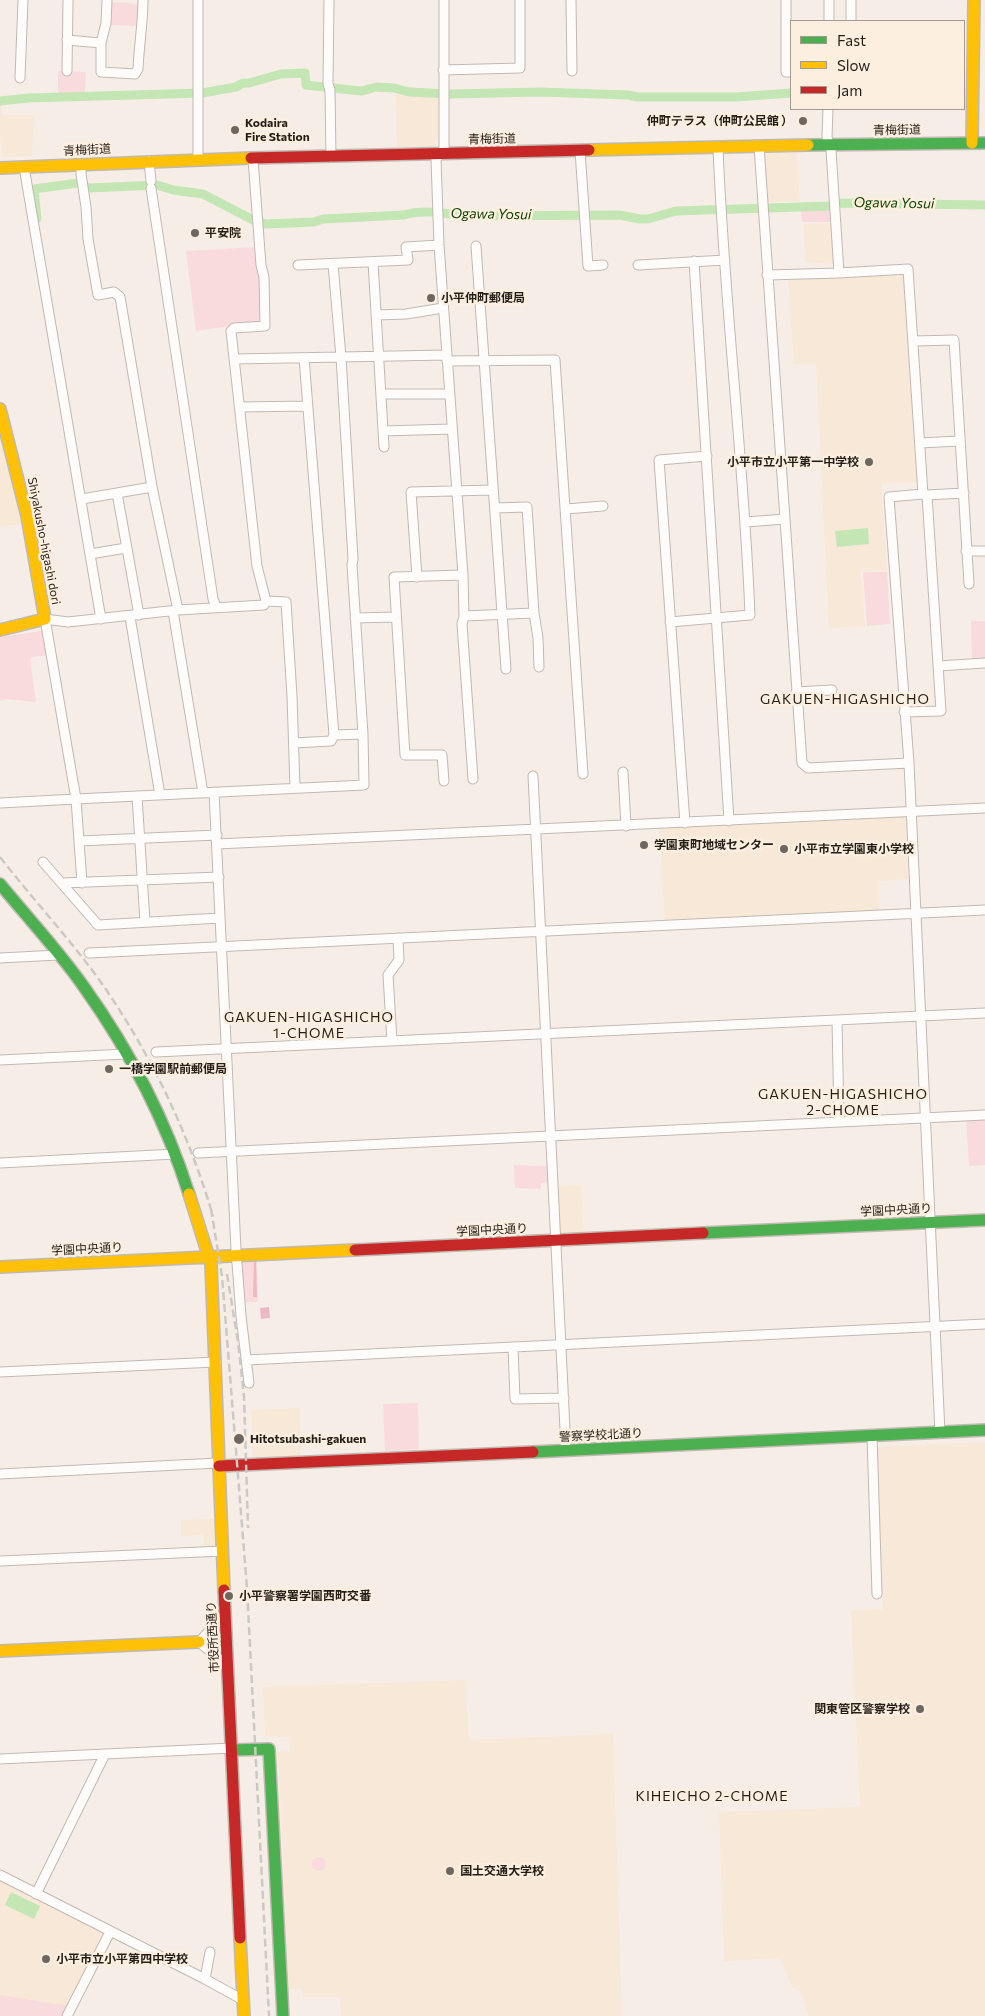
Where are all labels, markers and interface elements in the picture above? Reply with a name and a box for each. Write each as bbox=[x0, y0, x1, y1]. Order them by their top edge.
legend bbox=[790, 20, 965, 110]
text: Fast bbox=[837, 31, 866, 49]
text: Slow bbox=[837, 56, 870, 74]
text: Jam bbox=[837, 81, 862, 99]
place label: 仲町テラス（仲町公民館 ） bbox=[647, 114, 793, 128]
marker: 仲町テラス（仲町公民館 ） bbox=[797, 115, 809, 127]
place label: Kodaira Fire Station bbox=[245, 116, 310, 144]
street label: 青梅街道 bbox=[873, 122, 921, 138]
marker: Kodaira Fire Station bbox=[229, 124, 241, 136]
street label: 青梅街道 bbox=[468, 131, 516, 147]
street label: 青梅街道 bbox=[63, 142, 111, 158]
water label: Ogawa Yosui bbox=[853, 194, 935, 212]
water label: Ogawa Yosui bbox=[450, 205, 532, 223]
place label: 平安院 bbox=[205, 226, 241, 240]
marker: 平安院 bbox=[189, 227, 201, 239]
place label: 小平仲町郵便局 bbox=[441, 291, 525, 305]
marker: 小平仲町郵便局 bbox=[425, 292, 437, 304]
place label: 小平市立小平第一中学校 bbox=[727, 455, 859, 469]
marker: 小平市立小平第一中学校 bbox=[863, 456, 875, 468]
street label: Shiyakusho-higashi dori bbox=[25, 476, 63, 606]
district label: GAKUEN-HIGASHICHO bbox=[758, 691, 932, 707]
place label: 学園東町地域センター bbox=[654, 838, 774, 852]
marker: 学園東町地域センター bbox=[638, 839, 650, 851]
place label: 小平市立学園東小学校 bbox=[794, 842, 914, 856]
marker: 小平市立学園東小学校 bbox=[778, 843, 790, 855]
district label: GAKUEN-HIGASHICHO 1-CHOME bbox=[222, 1009, 396, 1042]
place label: 一橋学園駅前郵便局 bbox=[119, 1062, 227, 1076]
marker: 一橋学園駅前郵便局 bbox=[103, 1063, 115, 1075]
district label: GAKUEN-HIGASHICHO 2-CHOME bbox=[756, 1086, 930, 1118]
street label: 学園中央通り bbox=[860, 1201, 932, 1219]
street label: 学園中央通り bbox=[456, 1221, 528, 1239]
street label: 学園中央通り bbox=[51, 1240, 123, 1258]
street label: 警察学校北通り bbox=[559, 1426, 643, 1444]
marker: Hitotsubashi-gakuen bbox=[232, 1432, 246, 1446]
place label: Hitotsubashi-gakuen bbox=[250, 1432, 366, 1446]
place label: 小平警察署学園西町交番 bbox=[239, 1589, 371, 1603]
marker: 小平警察署学園西町交番 bbox=[223, 1590, 235, 1602]
street label: 市役所西通り bbox=[204, 1601, 222, 1673]
place label: 関東管区警察学校 bbox=[814, 1702, 910, 1716]
marker: 関東管区警察学校 bbox=[914, 1703, 926, 1715]
district label: KIHEICHO 2-CHOME bbox=[634, 1788, 790, 1804]
place label: 国土交通大学校 bbox=[460, 1864, 544, 1878]
marker: 国土交通大学校 bbox=[444, 1865, 456, 1877]
place label: 小平市立小平第四中学校 bbox=[56, 1952, 188, 1966]
marker: 小平市立小平第四中学校 bbox=[40, 1953, 52, 1965]

